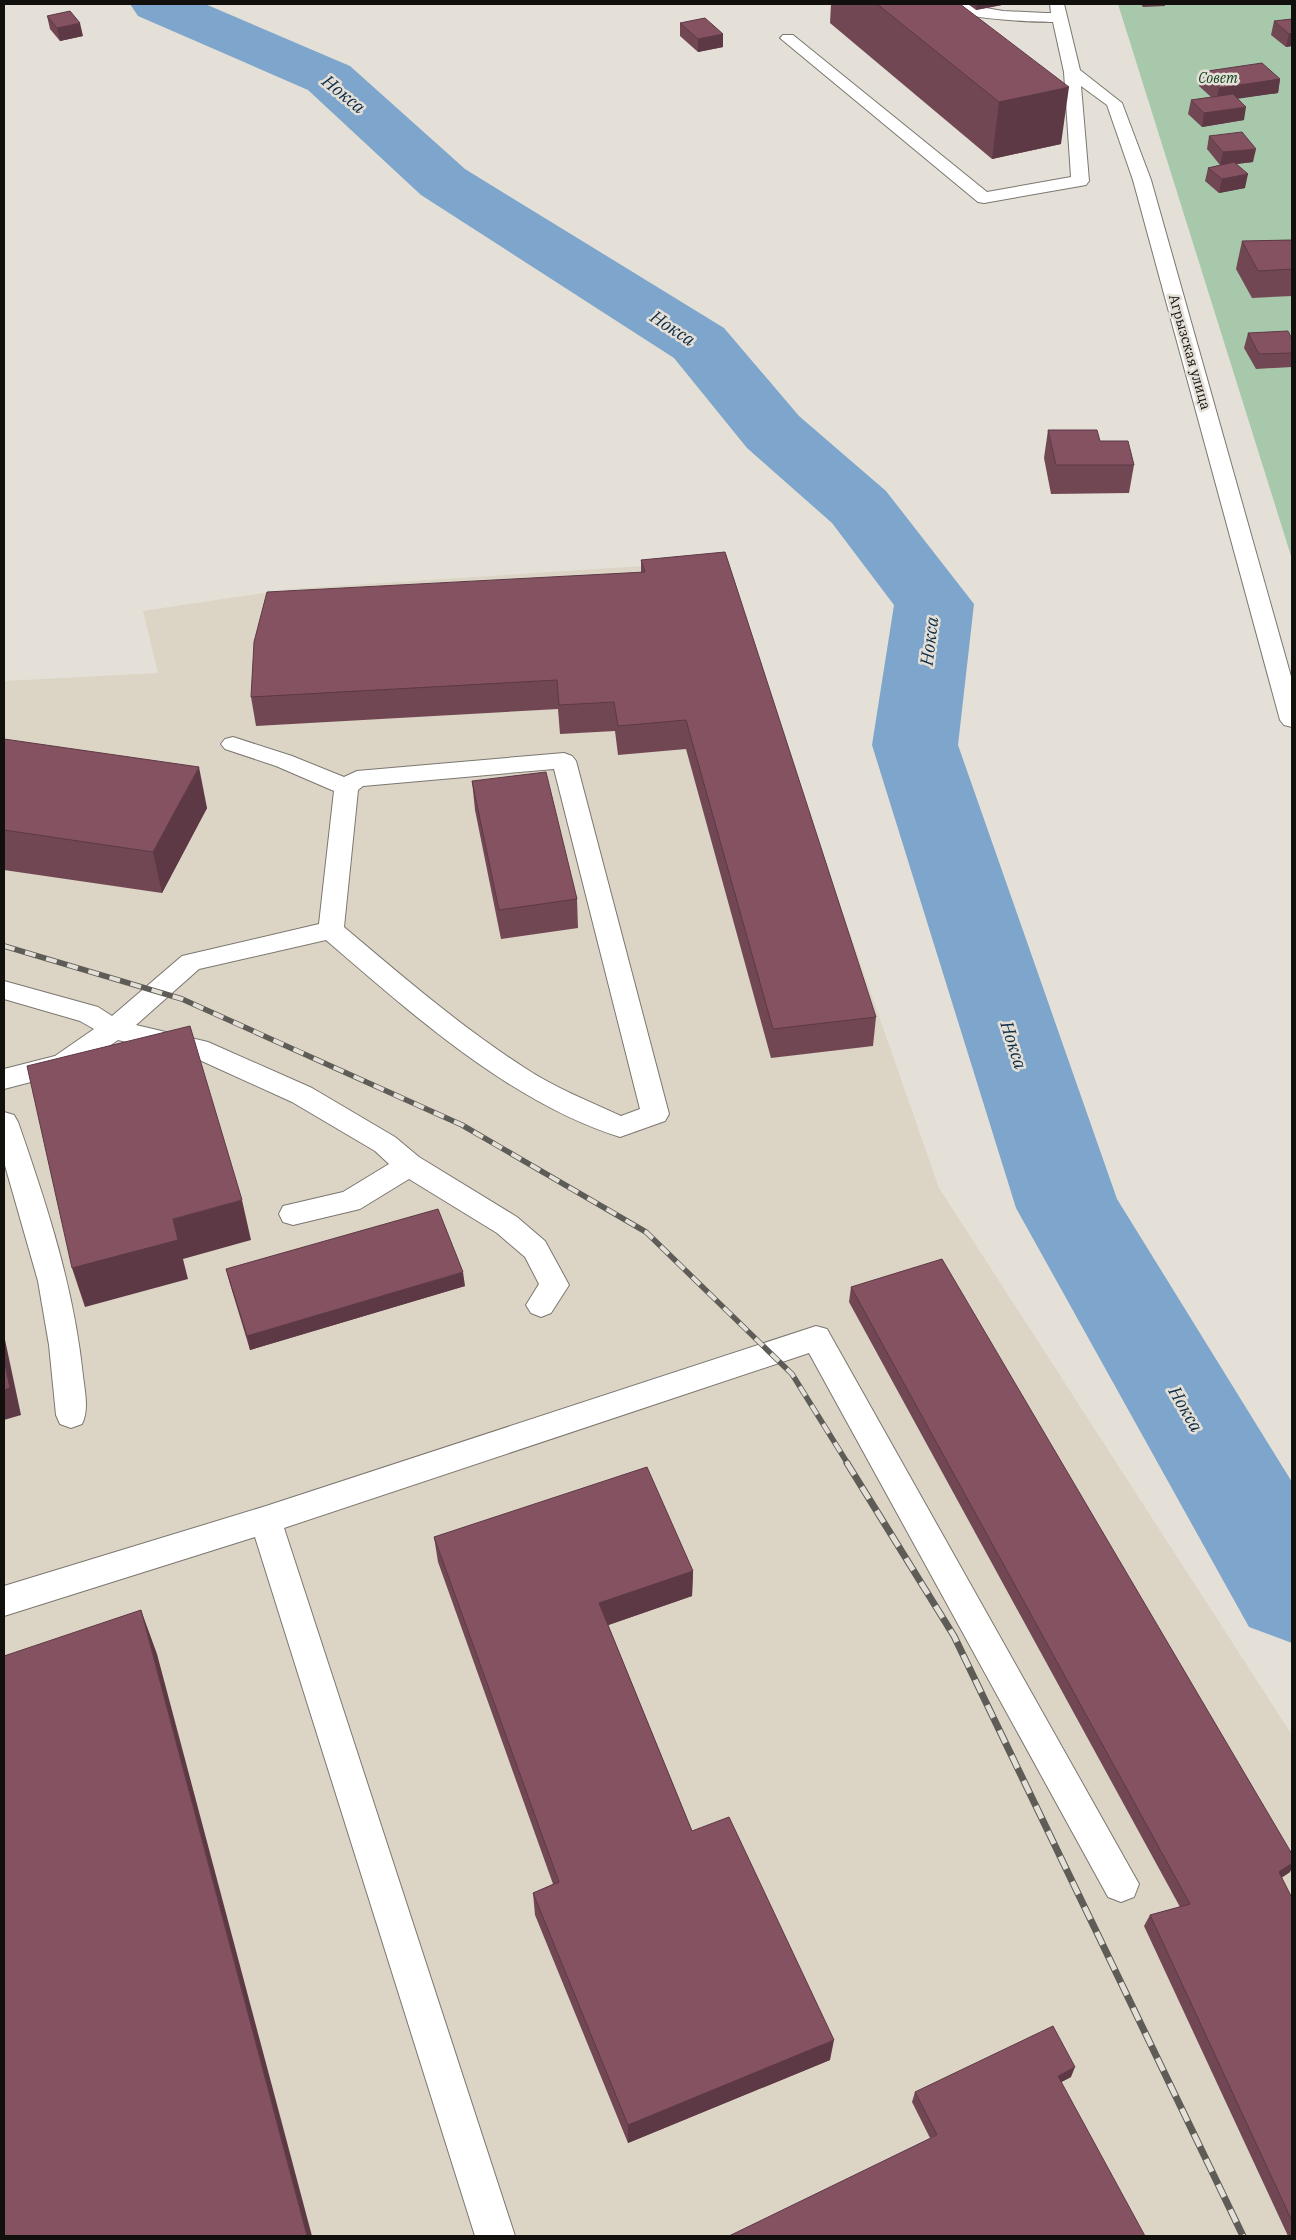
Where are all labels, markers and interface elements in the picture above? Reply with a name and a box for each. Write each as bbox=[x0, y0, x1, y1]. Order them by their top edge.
water label: Нокса bbox=[317, 69, 370, 119]
park label: Совет bbox=[1198, 69, 1238, 87]
street label: Агрызская улица bbox=[1165, 292, 1215, 412]
water label: Нокса bbox=[645, 304, 700, 351]
water label: Нокса bbox=[914, 615, 943, 668]
water label: Нокса bbox=[995, 1017, 1033, 1072]
water label: Нокса bbox=[1163, 1381, 1208, 1436]

